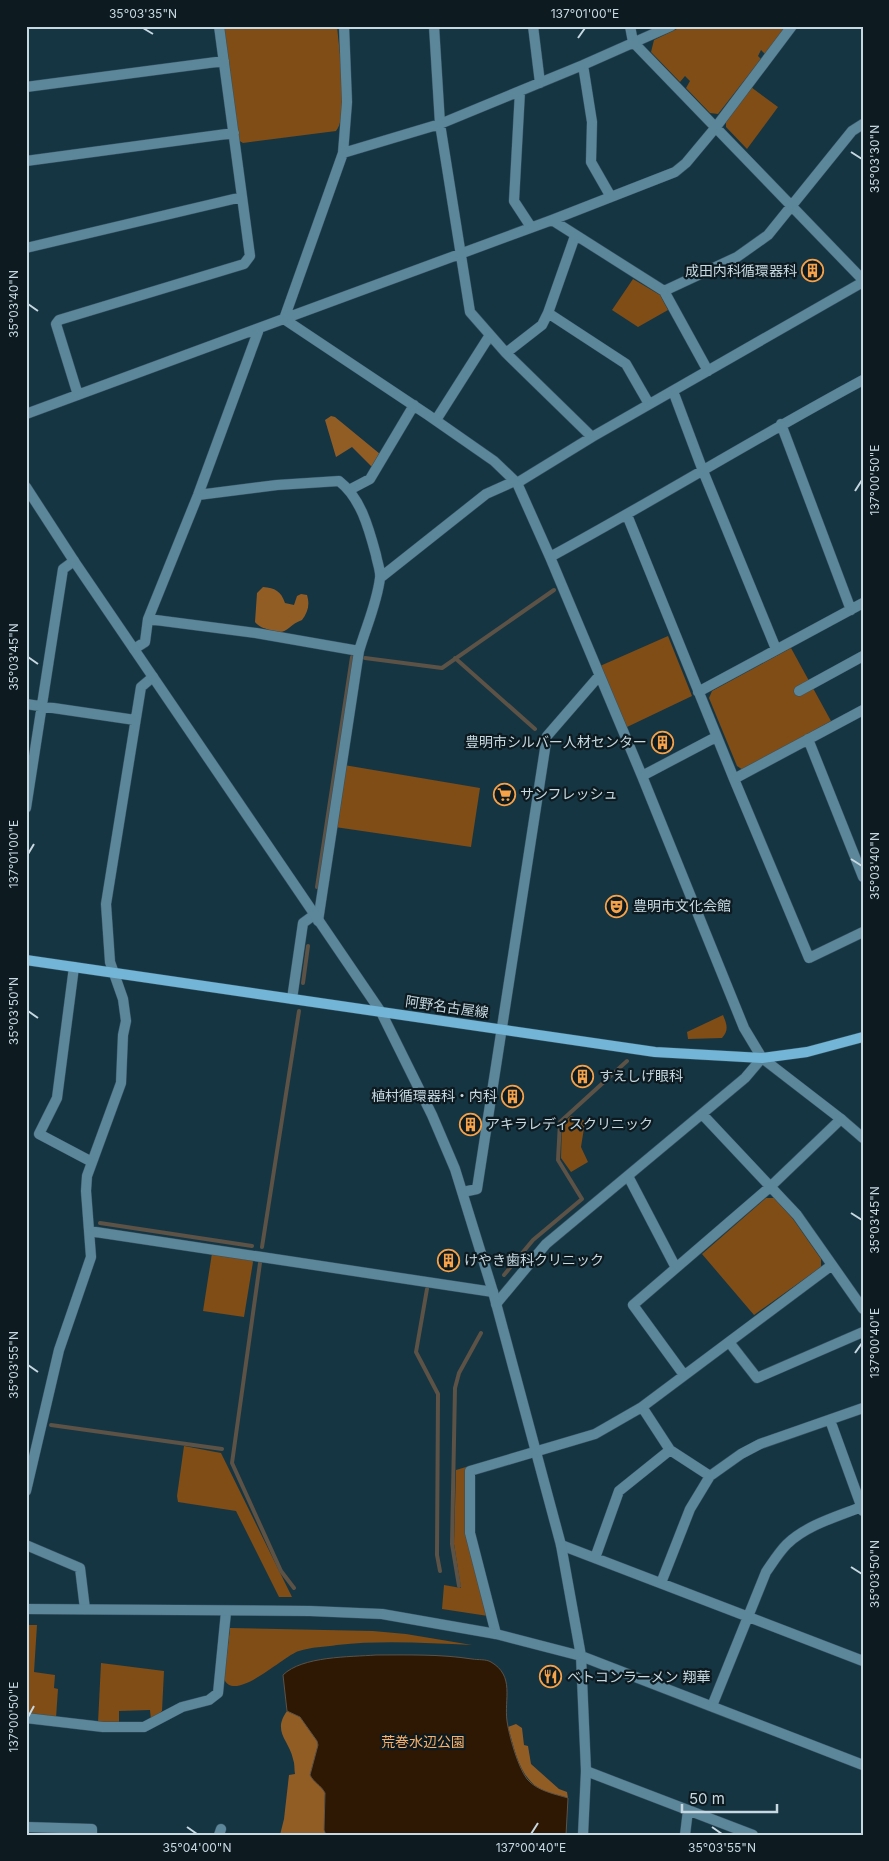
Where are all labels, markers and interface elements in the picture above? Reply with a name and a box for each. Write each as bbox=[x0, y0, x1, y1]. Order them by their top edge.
text: 35°03'35"N bbox=[109, 6, 177, 21]
text: 137°01'00"E bbox=[551, 6, 619, 21]
text: 35°03'30"N bbox=[867, 125, 882, 193]
building icon: 成田内科循環器科 bbox=[801, 259, 825, 283]
place label: 成田内科循環器科 bbox=[685, 262, 797, 279]
text: 35°03'40"N bbox=[6, 270, 21, 338]
text: 137°00'50"E bbox=[867, 445, 882, 515]
text: 35°03'45"N bbox=[6, 623, 21, 691]
building icon: 豊明市シルバー人材センター bbox=[651, 730, 675, 754]
place label: 豊明市シルバー人材センター bbox=[465, 733, 647, 750]
supermarket icon: サンフレッシュ bbox=[492, 782, 516, 806]
place label: サンフレッシュ bbox=[520, 785, 618, 802]
text: 137°01'00"E bbox=[6, 820, 21, 888]
text: 35°03'40"N bbox=[867, 832, 882, 900]
theatre icon: 豊明市文化会館 bbox=[605, 894, 629, 918]
place label: 豊明市文化会館 bbox=[633, 897, 731, 914]
text: 35°03'50"N bbox=[6, 977, 21, 1045]
street label: 阿野名古屋線 bbox=[404, 992, 490, 1021]
building icon: すえしげ眼科 bbox=[571, 1064, 595, 1088]
place label: すえしげ眼科 bbox=[599, 1067, 683, 1084]
building icon: 植村循環器科・内科 bbox=[501, 1084, 525, 1108]
place label: 植村循環器科・内科 bbox=[371, 1087, 497, 1104]
building icon: アキラレディスクリニック bbox=[458, 1112, 482, 1136]
place label: アキラレディスクリニック bbox=[486, 1115, 653, 1132]
text: 35°03'45"N bbox=[867, 1186, 882, 1254]
building icon: けやき歯科クリニック bbox=[436, 1248, 460, 1272]
place label: けやき歯科クリニック bbox=[464, 1251, 604, 1268]
text: 137°00'40"E bbox=[867, 1308, 882, 1378]
text: 35°03'55"N bbox=[6, 1331, 21, 1399]
text: 35°03'50"N bbox=[867, 1540, 882, 1608]
restaurant icon: ベトコンラーメン 翔華 bbox=[539, 1665, 563, 1689]
place label: ベトコンラーメン 翔華 bbox=[567, 1668, 710, 1685]
text: 137°00'50"E bbox=[6, 1682, 21, 1752]
park label: 荒巻水辺公園 bbox=[381, 1733, 465, 1750]
scale bar bbox=[682, 1781, 776, 1813]
text: 50 m bbox=[689, 1789, 725, 1808]
text: 35°04'00"N bbox=[163, 1840, 231, 1855]
text: 137°00'40"E bbox=[496, 1840, 566, 1855]
text: 35°03'55"N bbox=[688, 1840, 756, 1855]

